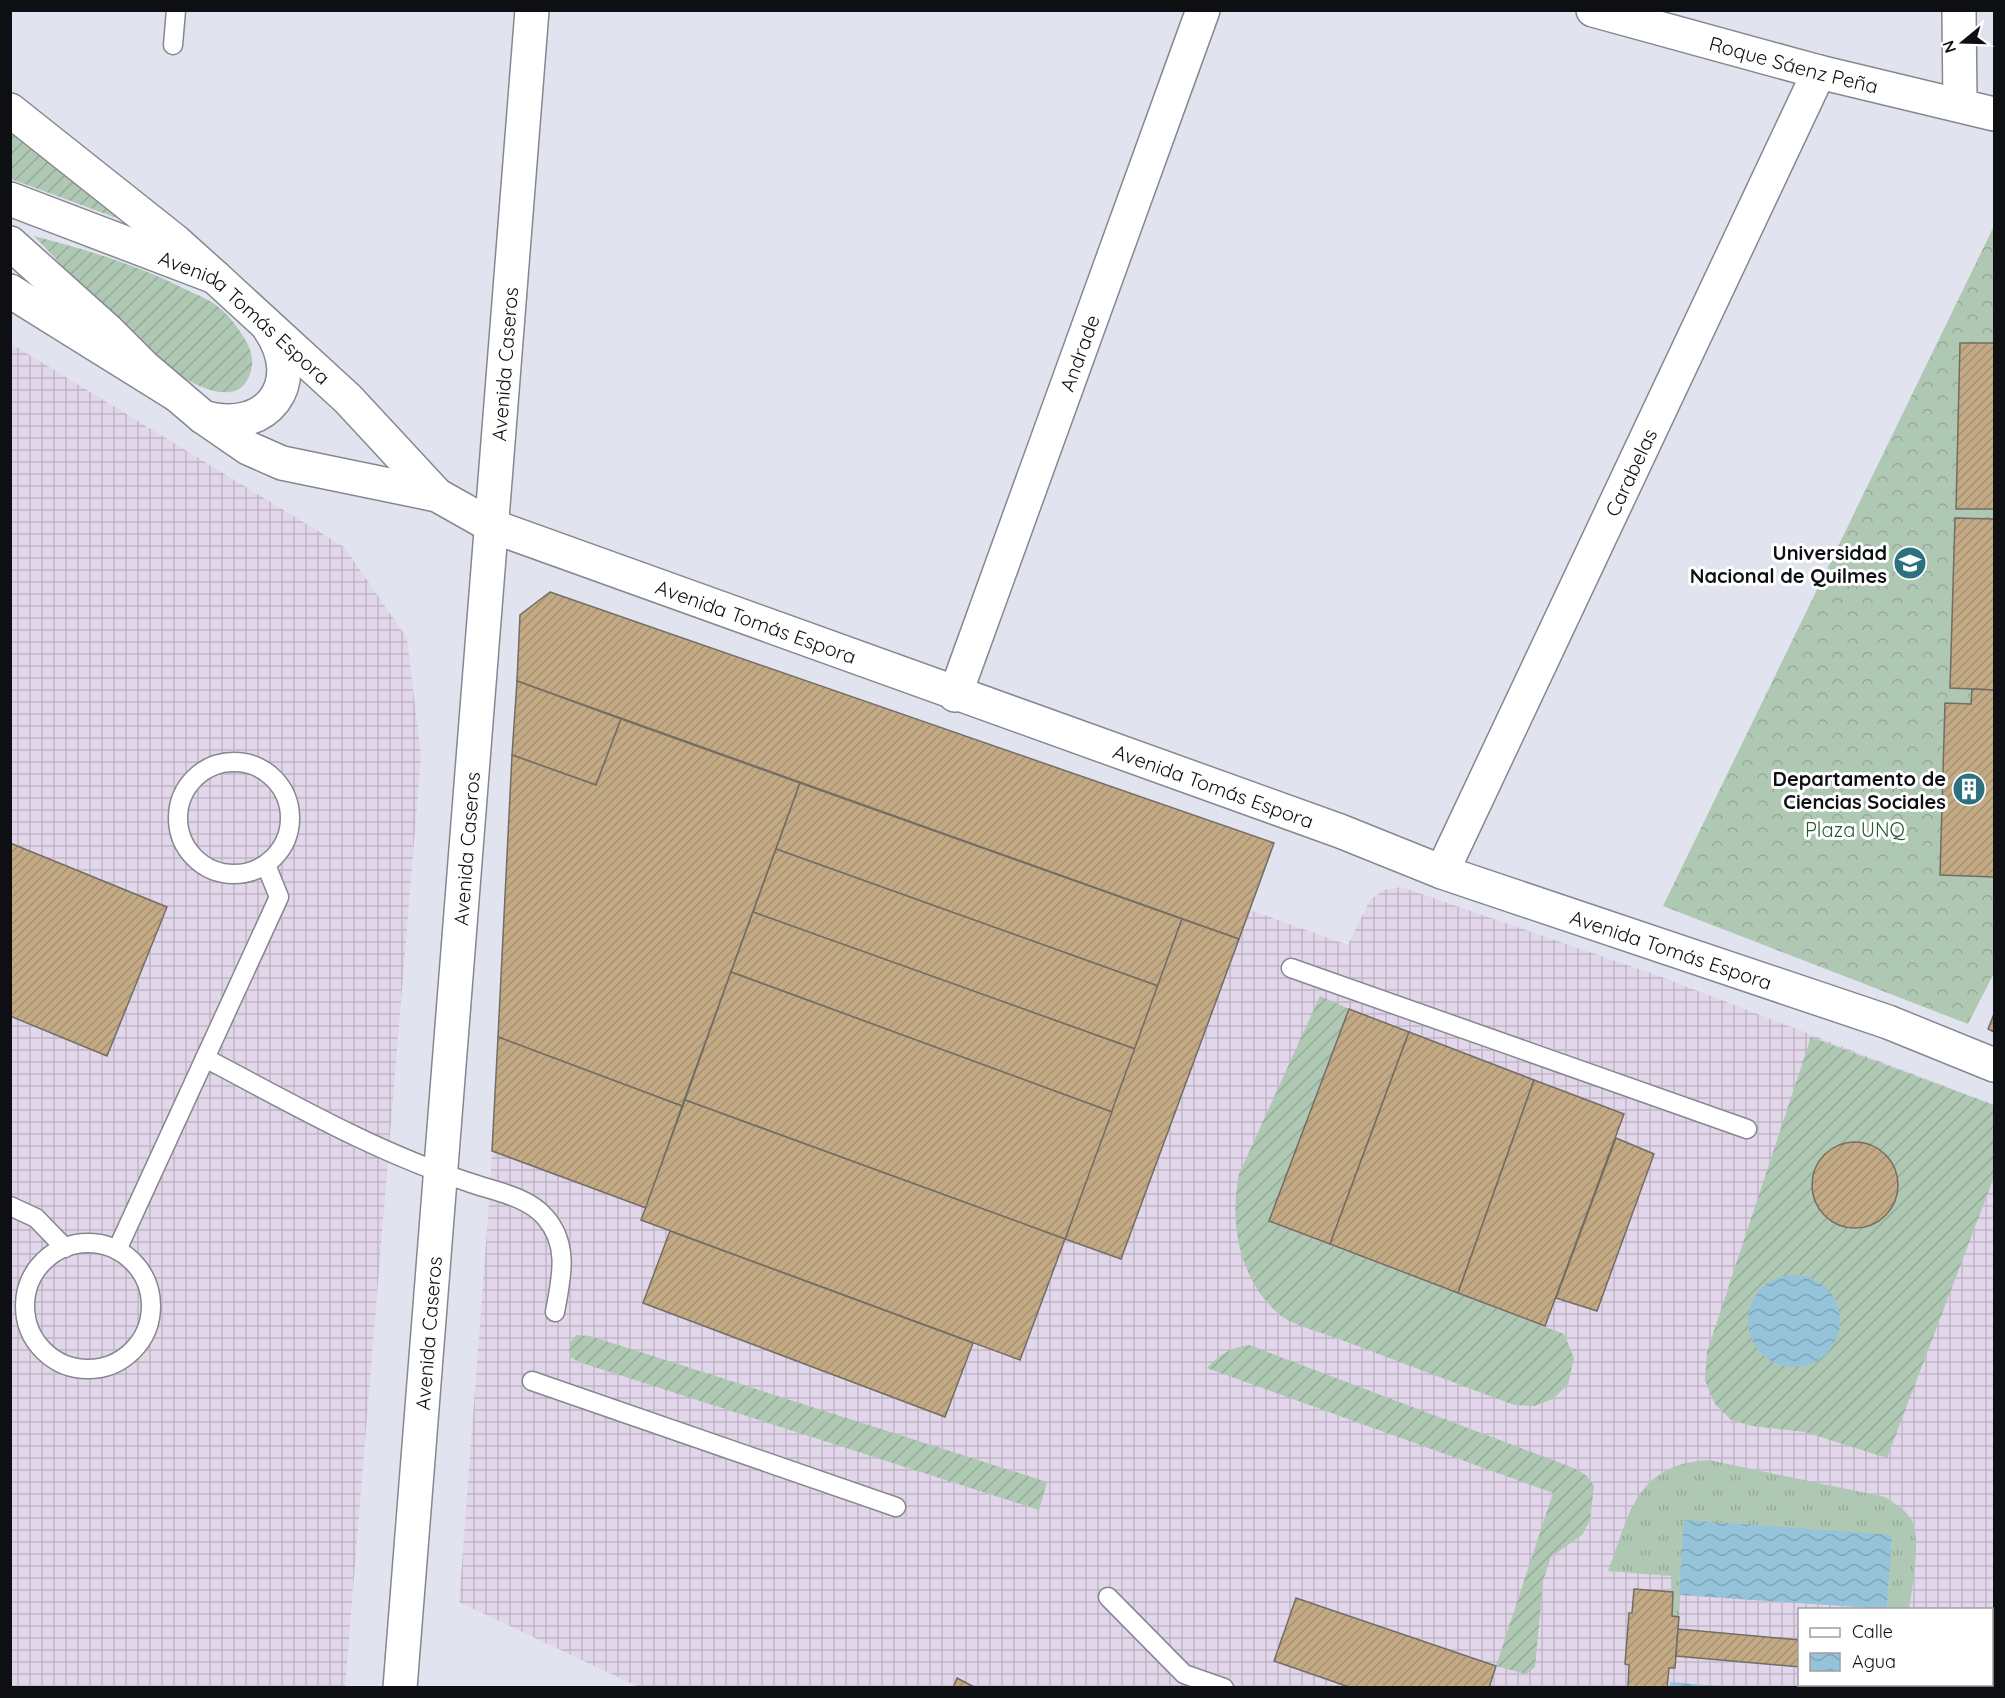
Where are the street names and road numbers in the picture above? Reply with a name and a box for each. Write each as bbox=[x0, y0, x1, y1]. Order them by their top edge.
street label: Roque Sáenz Peña bbox=[1707, 30, 1881, 98]
street label: Avenida Tomás Espora bbox=[155, 244, 336, 389]
street label: Avenida Caseros bbox=[486, 286, 523, 442]
street label: Andrade bbox=[1054, 311, 1104, 394]
street label: Carabelas bbox=[1599, 424, 1662, 520]
street label: Avenida Tomás Espora bbox=[653, 574, 860, 669]
street label: Avenida Tomás Espora bbox=[1110, 738, 1317, 833]
street label: Avenida Caseros bbox=[448, 771, 485, 927]
street label: Avenida Tomás Espora bbox=[1567, 904, 1775, 995]
street label: Avenida Caseros bbox=[409, 1255, 446, 1411]

